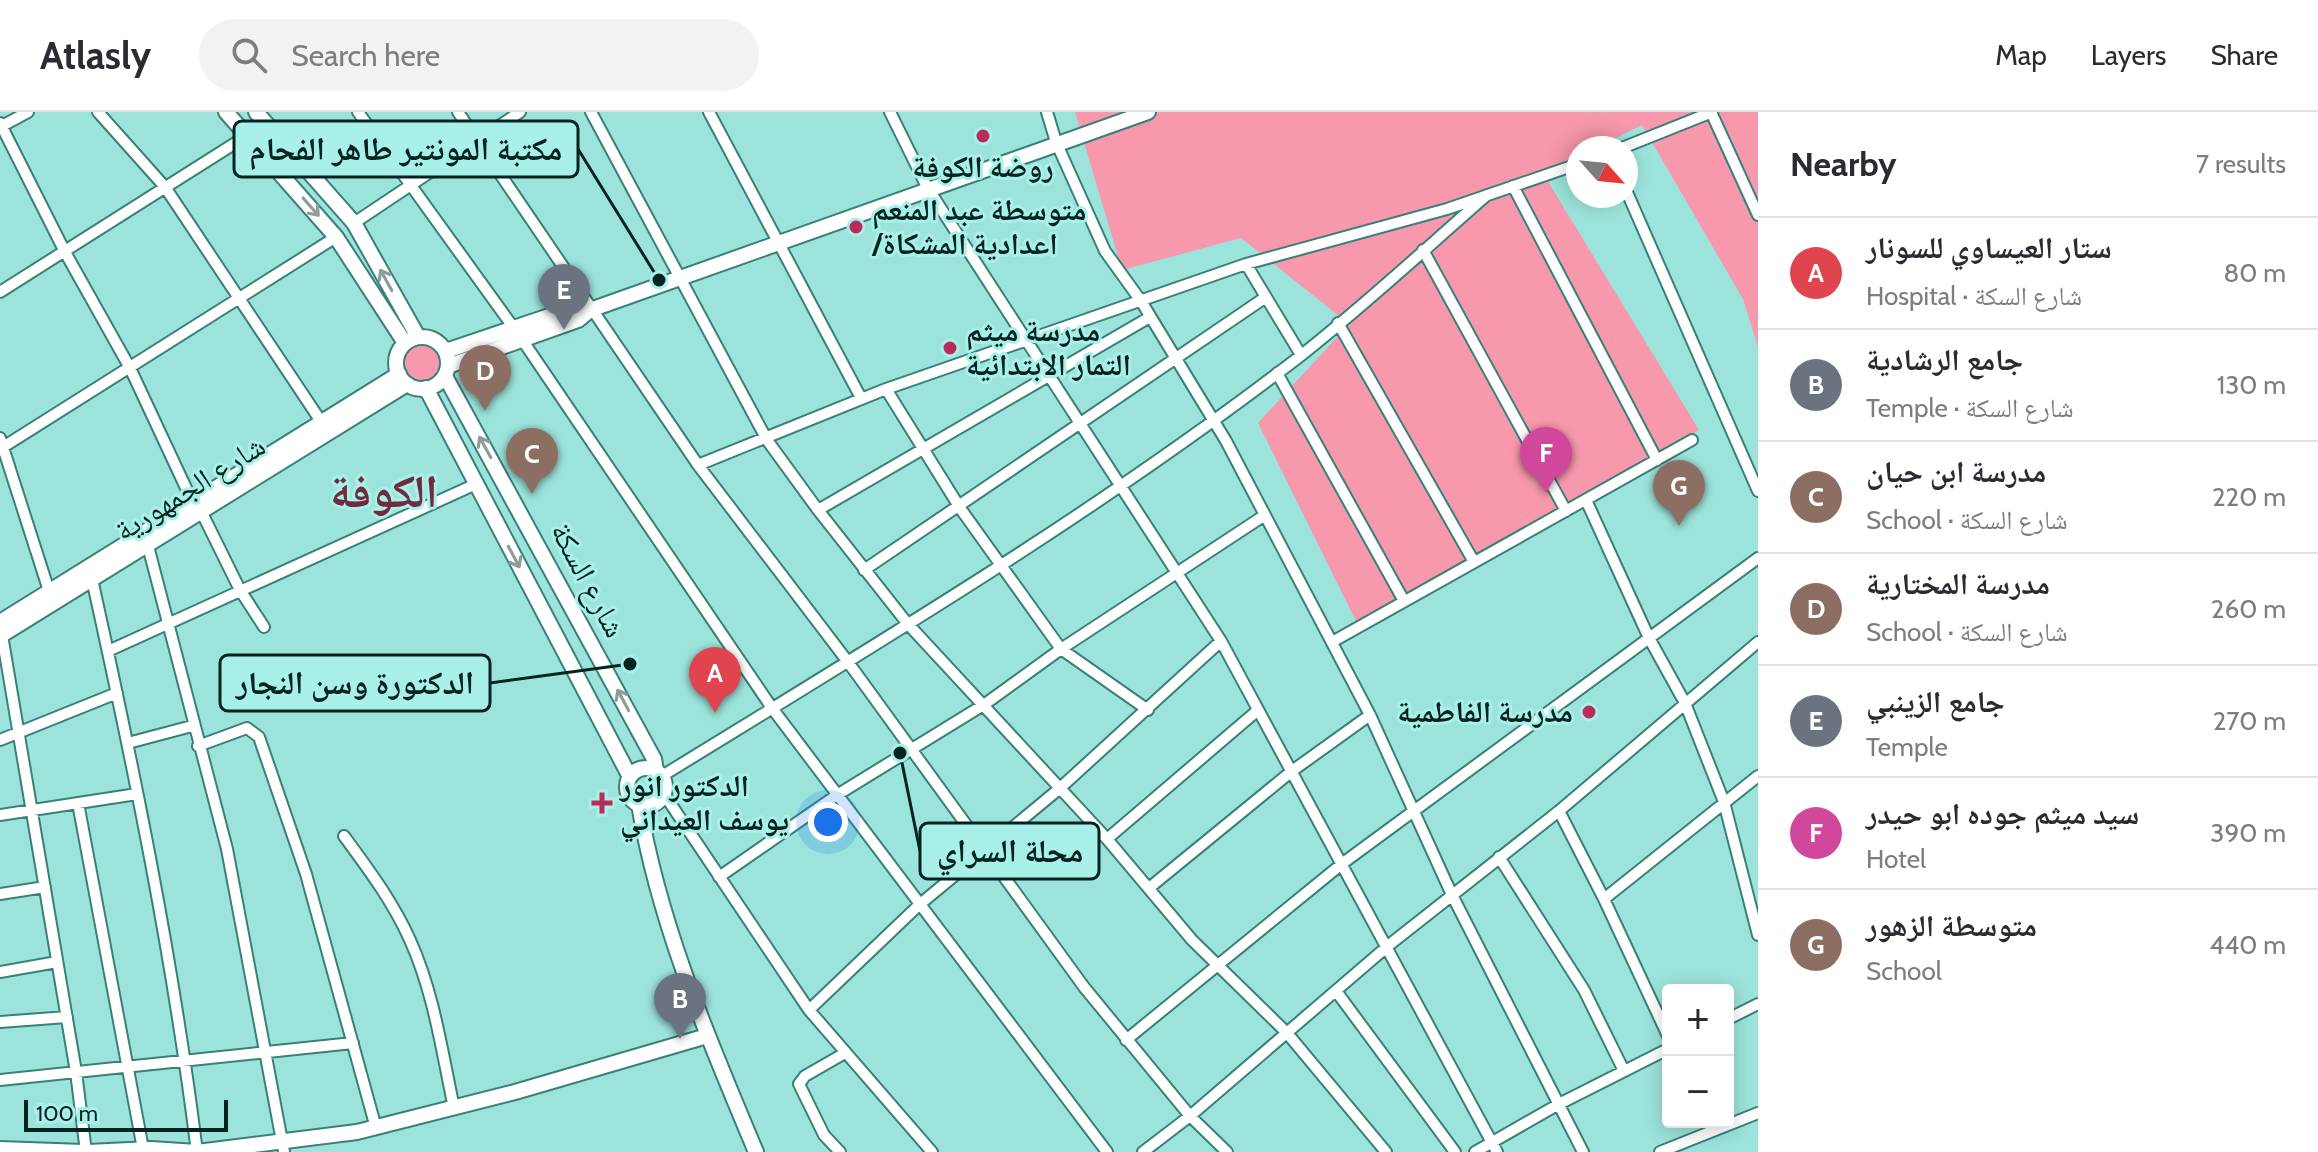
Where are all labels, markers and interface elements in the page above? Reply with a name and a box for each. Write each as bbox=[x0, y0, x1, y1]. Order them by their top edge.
search box bbox=[199, 19, 759, 91]
text: Atlasly bbox=[40, 32, 151, 79]
icon: search bbox=[227, 33, 271, 77]
text: Search here bbox=[291, 37, 440, 74]
text: Map bbox=[1995, 38, 2047, 72]
text: Layers bbox=[2091, 38, 2166, 72]
text: Share bbox=[2210, 38, 2278, 72]
callout: مكتبة المونتير طاهر الفحام bbox=[234, 121, 578, 177]
marker: روضة الكوفة bbox=[974, 127, 992, 145]
text: مكتبة المونتير طاهر الفحام bbox=[250, 129, 562, 171]
north arrow bbox=[1566, 136, 1638, 208]
text: Nearby bbox=[1790, 143, 1897, 185]
place label: روضة الكوفة bbox=[912, 148, 1054, 185]
text: 7 results bbox=[2196, 148, 2286, 180]
place label: متوسطة عبد المنعم /اعدادية المشكاة bbox=[871, 191, 1086, 262]
one-way arrow bbox=[301, 197, 319, 217]
marker: متوسطة عبد المنعم /اعدادية المشكاة bbox=[847, 218, 865, 236]
text: ستار العيساوي للسونار bbox=[1866, 229, 2112, 266]
text: A bbox=[1808, 257, 1824, 289]
text: 80 m bbox=[2223, 257, 2286, 289]
pin: E bbox=[538, 264, 590, 330]
one-way arrow bbox=[378, 269, 394, 292]
text: Hospital · شارع السكة bbox=[1866, 280, 2082, 312]
place label: مدرسة ميثم التمار الابتدائية bbox=[966, 312, 1131, 383]
marker: مدرسة ميثم التمار الابتدائية bbox=[941, 339, 959, 357]
text: جامع الرشادية bbox=[1866, 341, 2023, 378]
pin: D bbox=[459, 345, 511, 411]
text: B bbox=[1808, 369, 1824, 401]
text: 130 m bbox=[2217, 369, 2286, 401]
text: Temple · شارع السكة bbox=[1866, 392, 2074, 424]
street label: شارع الجمهورية bbox=[108, 427, 272, 549]
pin: F bbox=[1520, 427, 1572, 493]
pin: C bbox=[506, 428, 558, 494]
one-way arrow bbox=[477, 436, 492, 460]
text: مدرسة ابن حيان bbox=[1866, 453, 2046, 490]
pin: G bbox=[1653, 460, 1705, 526]
district label: الكوفة bbox=[330, 463, 438, 519]
text: C bbox=[1808, 481, 1824, 513]
text: 220 m bbox=[2212, 481, 2286, 513]
text: School · شارع السكة bbox=[1866, 504, 2068, 536]
street label: شارع السكة bbox=[542, 516, 634, 644]
one-way arrow bbox=[506, 544, 522, 568]
text: مدرسة المختارية bbox=[1866, 565, 2050, 602]
text: D bbox=[1807, 593, 1825, 625]
text: 260 m bbox=[2211, 593, 2286, 625]
text: School · شارع السكة bbox=[1866, 616, 2068, 648]
pin: A bbox=[689, 647, 741, 713]
callout: الدكتورة وسن النجار bbox=[220, 655, 490, 711]
text: الدكتورة وسن النجار bbox=[234, 663, 474, 702]
text: جامع الزينبي bbox=[1866, 683, 2005, 720]
one-way arrow bbox=[614, 689, 630, 713]
place label: مدرسة الفاطمية bbox=[1397, 693, 1573, 730]
marker: مدرسة الفاطمية bbox=[1580, 703, 1598, 721]
text: E bbox=[1809, 705, 1823, 737]
text: 270 m bbox=[2213, 705, 2286, 737]
text: Temple bbox=[1866, 731, 1948, 763]
place label: الدكتور انور يوسف العيداني bbox=[618, 767, 789, 843]
marker: الدكتور انور يوسف العيداني bbox=[591, 792, 613, 814]
text: سيد ميثم جوده ابو حيدر bbox=[1866, 795, 2139, 832]
your location bbox=[808, 802, 848, 842]
text: F bbox=[1809, 817, 1823, 849]
text: 390 m bbox=[2210, 817, 2286, 849]
callout: محلة السراي bbox=[920, 823, 1099, 879]
text: محلة السراي bbox=[937, 831, 1083, 876]
text: Hotel bbox=[1866, 843, 1926, 875]
text: متوسطة الزهور bbox=[1866, 907, 2037, 944]
text: G bbox=[1807, 929, 1825, 961]
text: 440 m bbox=[2209, 929, 2286, 961]
text: School bbox=[1866, 955, 1942, 987]
pin: B bbox=[654, 973, 706, 1039]
map controls bbox=[1662, 984, 1734, 1128]
button: + bbox=[1662, 984, 1734, 1056]
button: − bbox=[1662, 1056, 1734, 1128]
scale bar bbox=[24, 1096, 228, 1132]
text: 100 m bbox=[36, 1100, 98, 1127]

